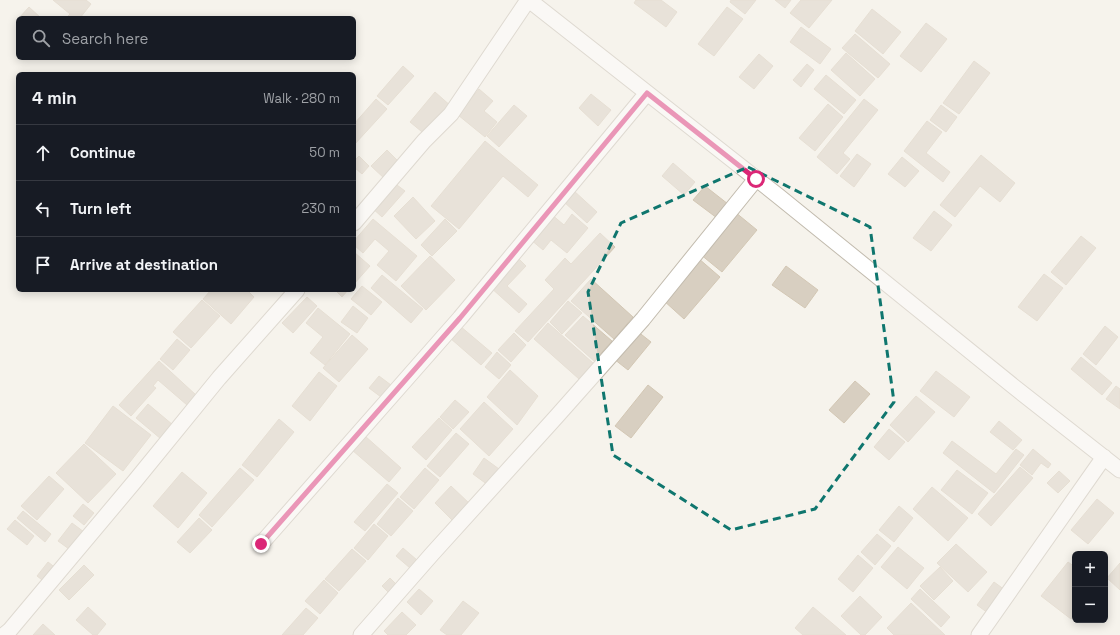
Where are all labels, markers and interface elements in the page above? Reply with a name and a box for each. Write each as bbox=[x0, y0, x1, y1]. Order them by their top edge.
search box bbox=[16, 16, 356, 60]
icon: search bbox=[30, 27, 52, 49]
text: Search here bbox=[62, 29, 148, 48]
text: 4 min bbox=[32, 87, 77, 109]
text: Walk · 280 m bbox=[263, 90, 340, 107]
icon: ahead bbox=[32, 142, 54, 164]
text: Continue bbox=[70, 143, 136, 162]
text: 50 m bbox=[309, 144, 340, 161]
route start bbox=[747, 170, 765, 188]
icon: left bbox=[32, 198, 54, 220]
text: Turn left bbox=[70, 199, 132, 218]
text: 230 m bbox=[302, 200, 340, 217]
icon: arrive bbox=[32, 254, 54, 276]
text: Arrive at destination bbox=[70, 255, 218, 274]
route end bbox=[252, 535, 270, 553]
map controls bbox=[1072, 551, 1108, 623]
button: + bbox=[1072, 551, 1108, 587]
button: − bbox=[1072, 587, 1108, 623]

